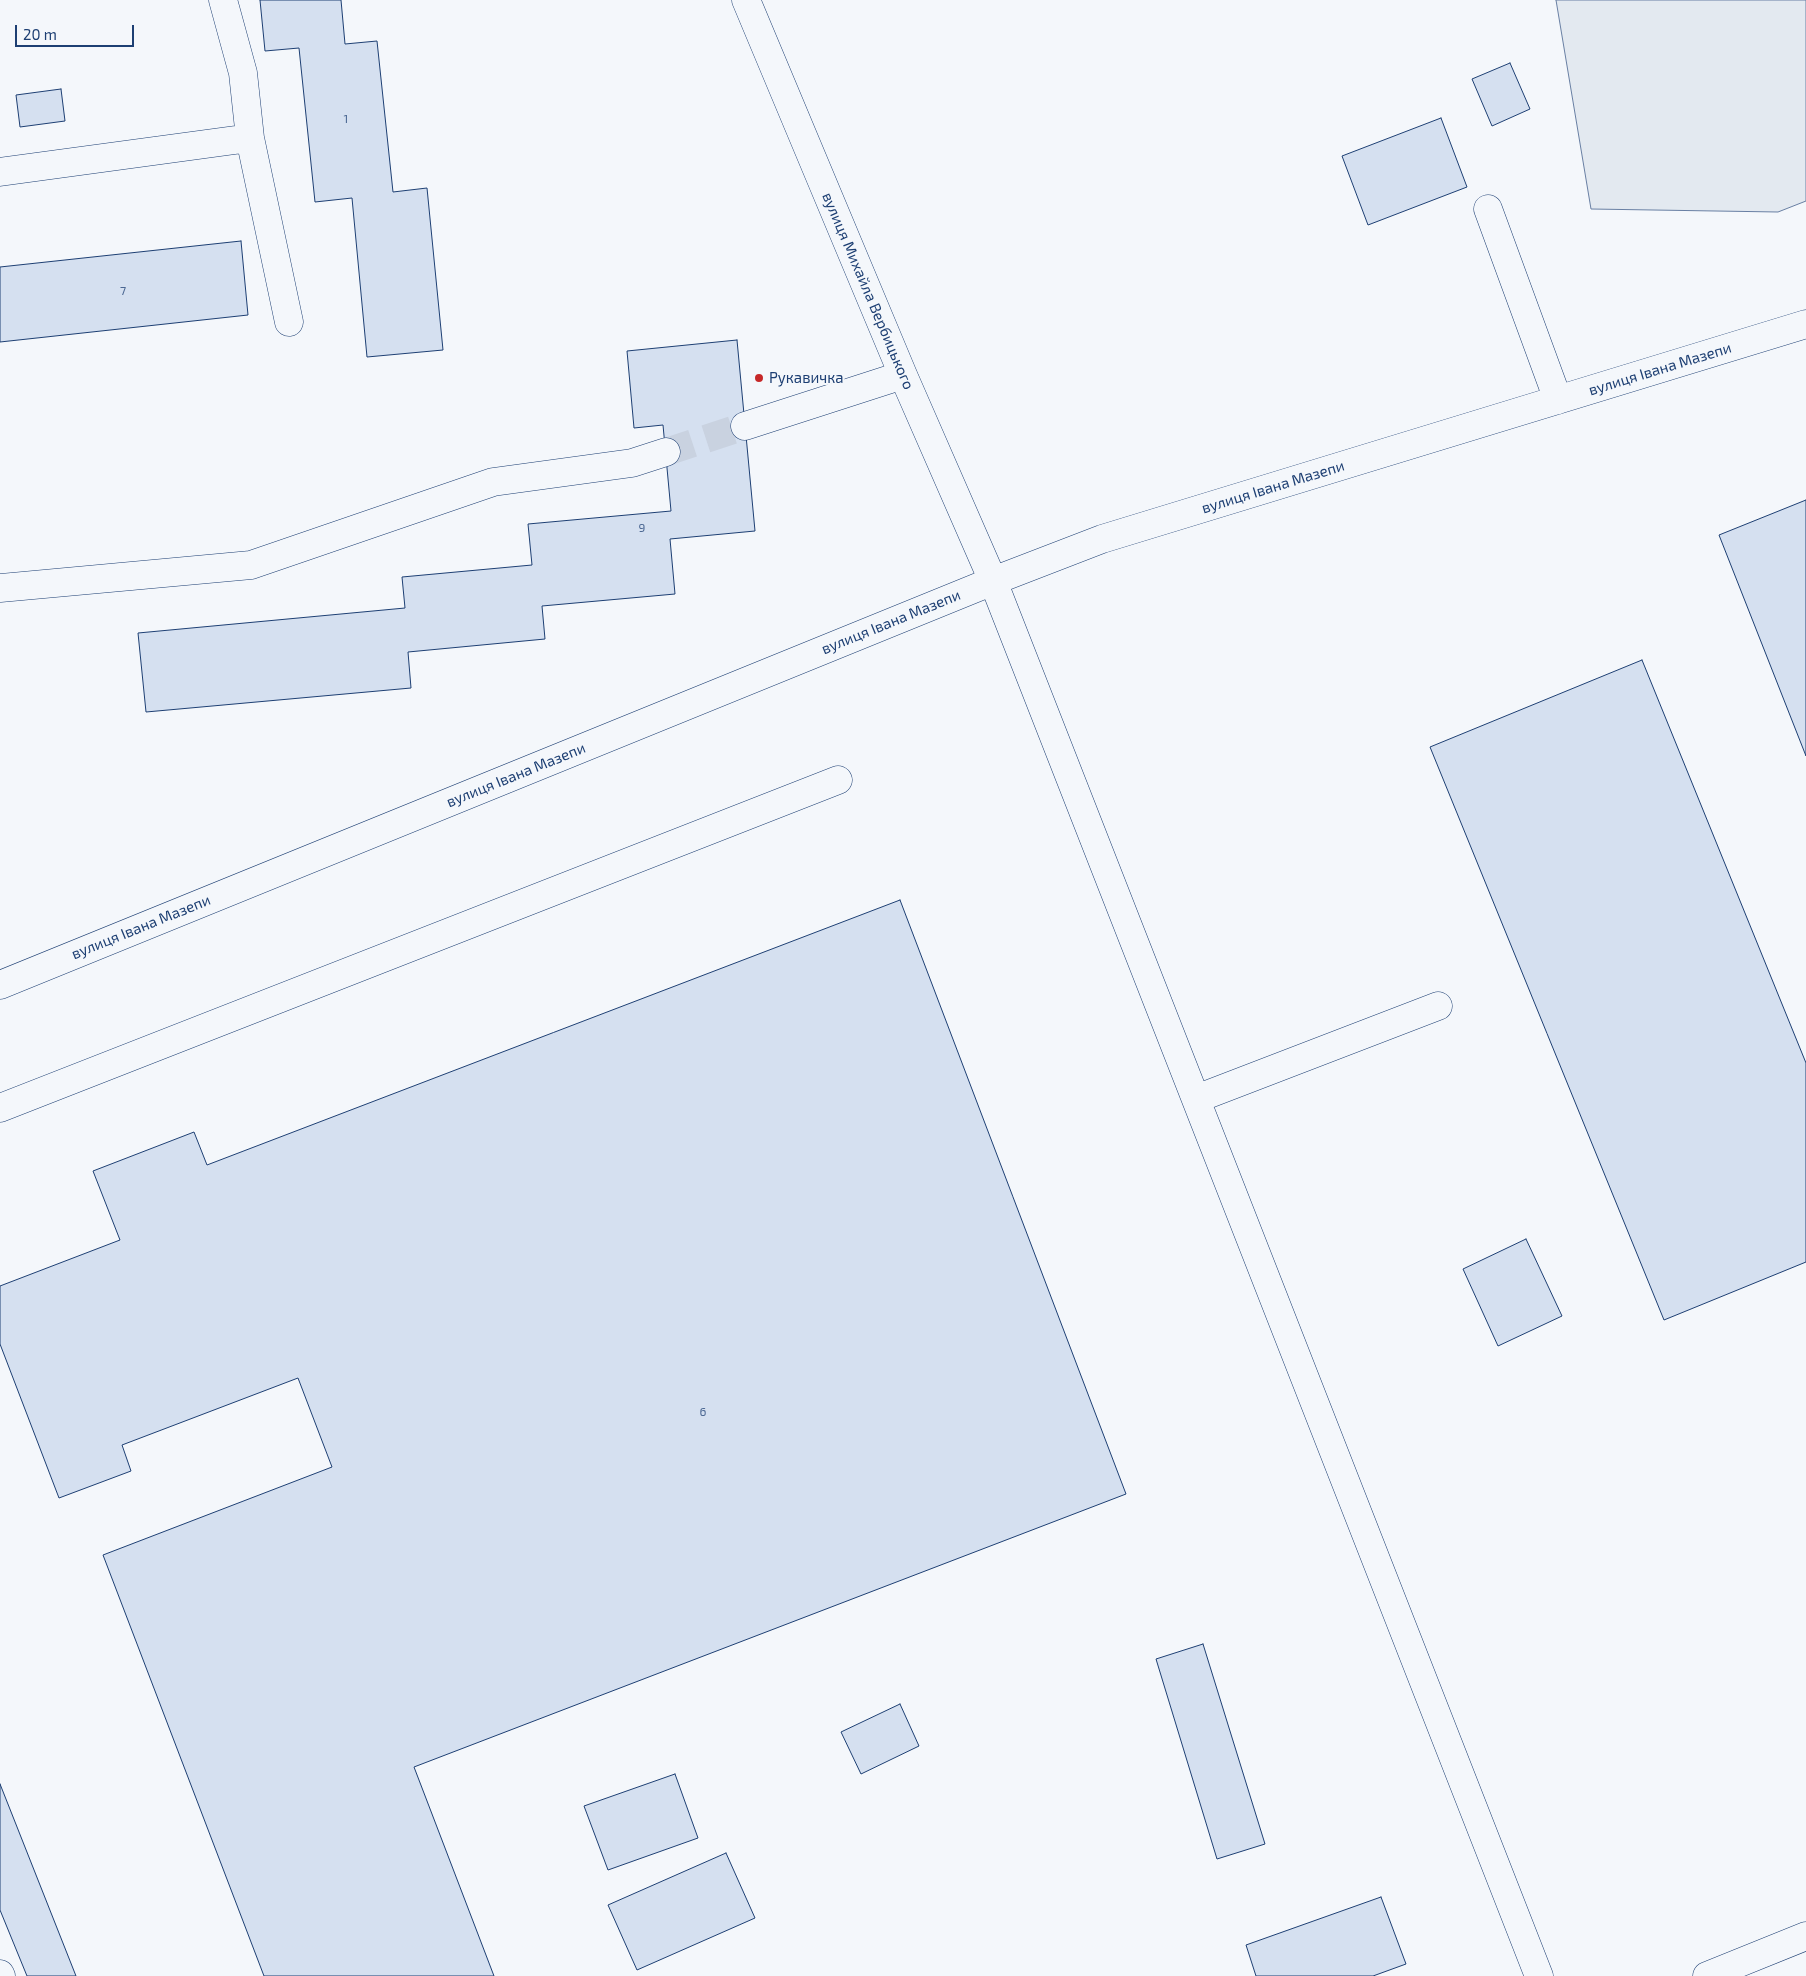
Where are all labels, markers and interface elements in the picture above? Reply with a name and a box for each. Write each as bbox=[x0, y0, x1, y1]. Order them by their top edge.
scale bar bbox=[18, 15, 136, 47]
text: 20 m bbox=[23, 25, 57, 43]
house number: 1 bbox=[344, 112, 348, 126]
street label: вулиця Михайла Вербицького bbox=[818, 190, 918, 392]
house number: 7 bbox=[120, 284, 126, 298]
street label: вулиця Івана Мазепи bbox=[1586, 339, 1734, 399]
place label: Рукавичка bbox=[769, 369, 844, 387]
marker: Рукавичка bbox=[753, 372, 765, 384]
street label: вулиця Івана Мазепи bbox=[1199, 457, 1347, 517]
house number: 9 bbox=[639, 521, 645, 535]
street label: вулиця Івана Мазепи bbox=[819, 586, 963, 658]
street label: вулиця Івана Мазепи bbox=[444, 739, 588, 811]
street label: вулиця Івана Мазепи bbox=[69, 891, 213, 963]
house number: 6 bbox=[700, 1405, 706, 1419]

